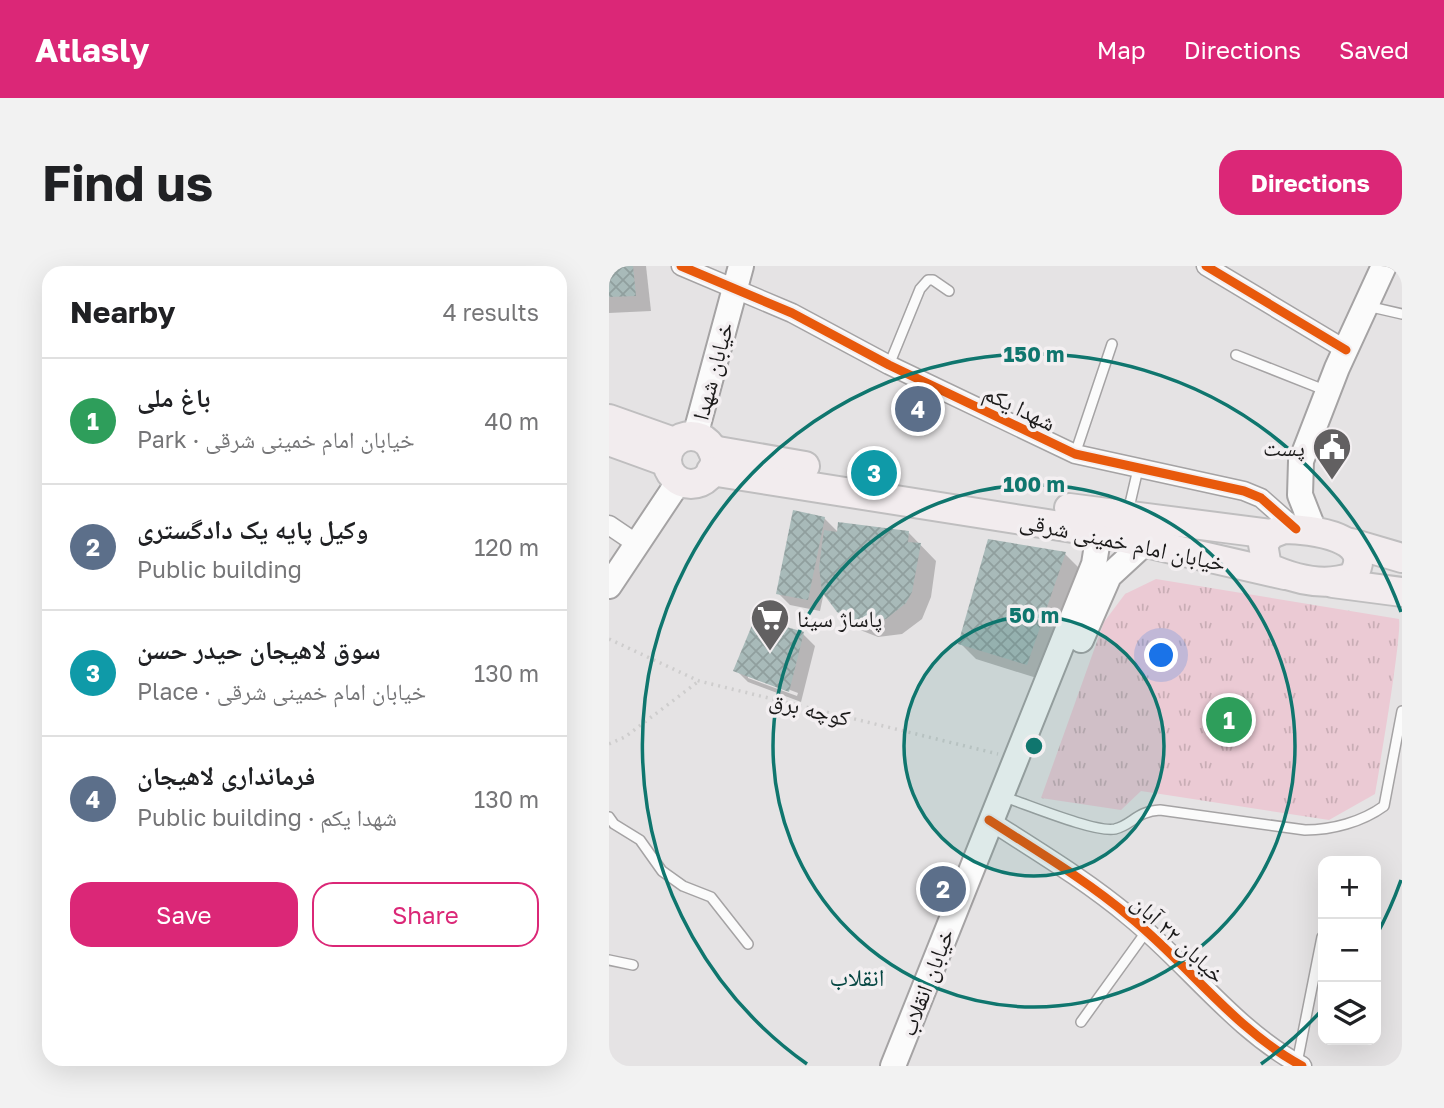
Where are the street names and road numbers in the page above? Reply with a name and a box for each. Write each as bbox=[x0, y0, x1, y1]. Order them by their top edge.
street label: خیابان شهدا bbox=[685, 319, 739, 423]
street label: شهدا یکم bbox=[978, 378, 1061, 439]
street label: خیابان امام خمینی شرقی bbox=[1017, 506, 1228, 579]
street label: کوچه برق bbox=[767, 685, 853, 733]
street label: خیابان ۲۲ آبان bbox=[1126, 888, 1232, 989]
street label: خیابان انقلاب bbox=[893, 924, 960, 1040]

